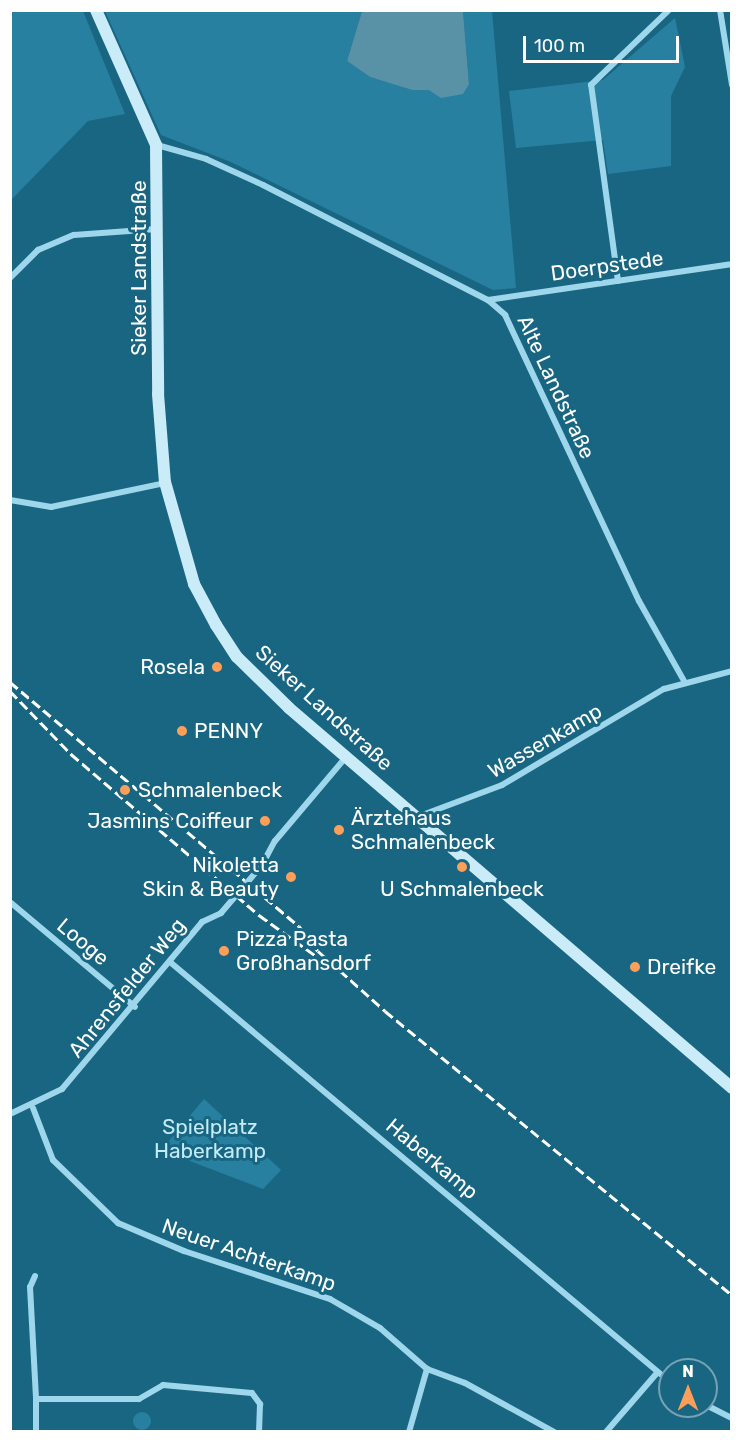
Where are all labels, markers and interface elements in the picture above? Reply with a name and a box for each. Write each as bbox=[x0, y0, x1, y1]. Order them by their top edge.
scale bar bbox=[526, 24, 682, 62]
text: 100 m bbox=[534, 35, 585, 57]
street label: Sieker Landstraße bbox=[126, 180, 152, 356]
street label: Doerpstede bbox=[549, 246, 665, 286]
street label: Alte Landstraße bbox=[512, 311, 600, 463]
street label: Sieker Landstraße bbox=[250, 640, 398, 776]
place label: Rosela bbox=[140, 654, 205, 680]
marker: Rosela bbox=[210, 660, 224, 674]
street label: Wassenkamp bbox=[484, 698, 606, 784]
place label: PENNY bbox=[194, 718, 263, 744]
marker: PENNY bbox=[175, 724, 189, 738]
place label: Schmalenbeck bbox=[138, 777, 282, 803]
marker: Schmalenbeck bbox=[116, 781, 134, 799]
place label: Ärztehaus Schmalenbeck bbox=[351, 805, 495, 855]
place label: Jasmins Coiffeur bbox=[87, 808, 253, 834]
marker: Jasmins Coiffeur bbox=[258, 814, 272, 828]
marker: Ärztehaus Schmalenbeck bbox=[332, 823, 346, 837]
place label: Nikoletta Skin & Beauty bbox=[143, 852, 279, 902]
marker: U Schmalenbeck bbox=[455, 860, 469, 874]
marker: Nikoletta Skin & Beauty bbox=[284, 870, 298, 884]
place label: U Schmalenbeck bbox=[380, 876, 544, 902]
street label: Looge bbox=[52, 913, 114, 971]
street label: Ahrensfelder Weg bbox=[63, 913, 191, 1063]
place label: Pizza Pasta Großhansdorf bbox=[236, 926, 371, 976]
marker: Pizza Pasta Großhansdorf bbox=[217, 944, 231, 958]
place label: Dreifke bbox=[647, 954, 716, 980]
marker: Dreifke bbox=[628, 960, 642, 974]
street label: Haberkamp bbox=[381, 1113, 483, 1205]
park label: Spielplatz Haberkamp bbox=[154, 1114, 266, 1164]
street label: Neuer Achterkamp bbox=[158, 1213, 340, 1297]
north arrow bbox=[658, 1358, 718, 1418]
text: N bbox=[682, 1362, 694, 1381]

